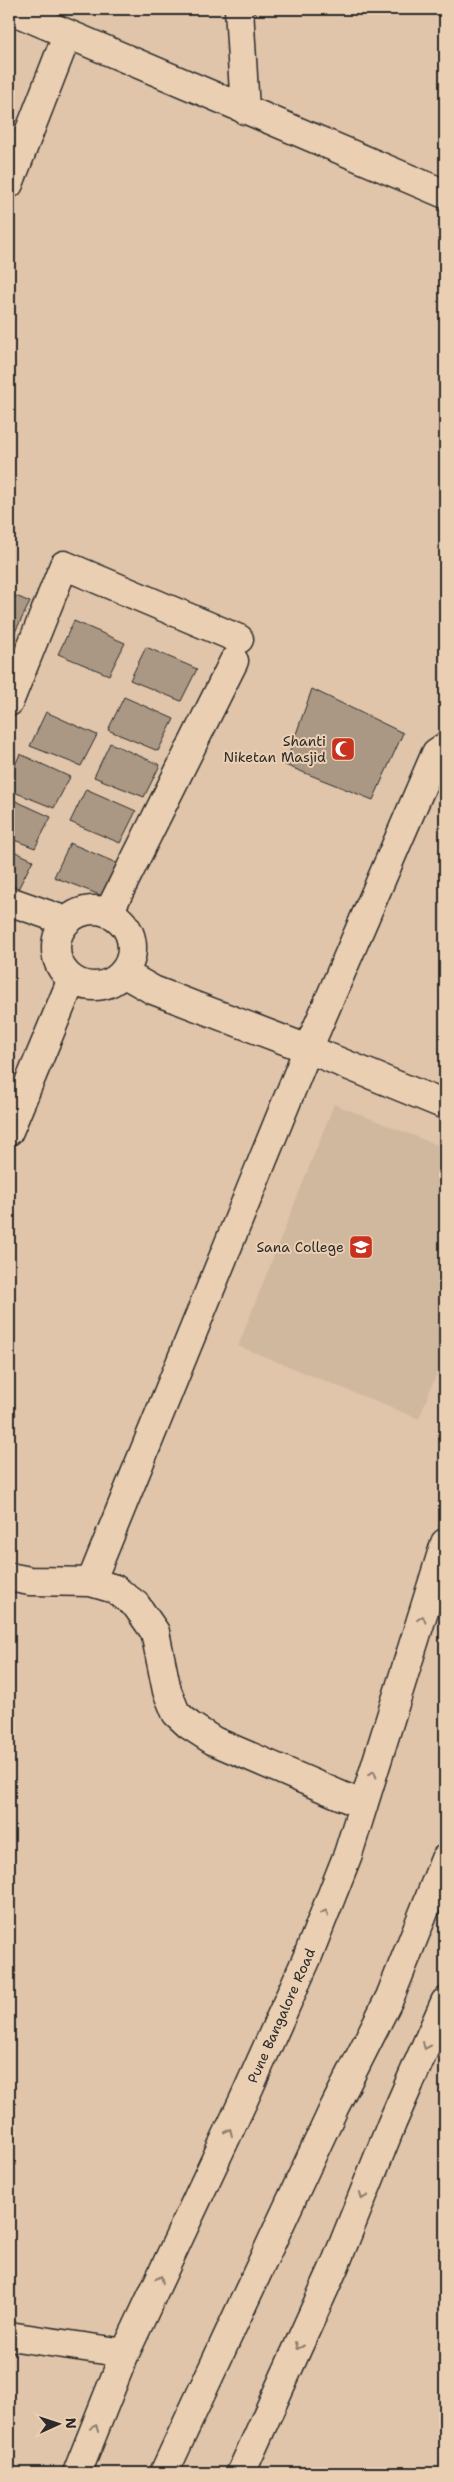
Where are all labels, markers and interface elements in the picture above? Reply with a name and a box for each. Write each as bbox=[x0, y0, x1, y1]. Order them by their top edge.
place label: Shanti Niketan Masjid bbox=[223, 732, 326, 766]
mosque icon: Shanti Niketan Masjid bbox=[330, 736, 356, 762]
school or university icon: Sana College bbox=[348, 1234, 374, 1260]
place label: Sana College bbox=[257, 1238, 344, 1256]
one-way arrow bbox=[416, 1615, 426, 1623]
one-way arrow bbox=[367, 1770, 377, 1778]
one-way arrow bbox=[318, 1909, 329, 1918]
street label: Pune Bangalore Road bbox=[243, 1946, 319, 2086]
one-way arrow bbox=[421, 2041, 432, 2050]
one-way arrow bbox=[223, 2128, 233, 2137]
one-way arrow bbox=[358, 2191, 369, 2200]
one-way arrow bbox=[154, 2275, 164, 2284]
one-way arrow bbox=[295, 2340, 305, 2349]
north arrow bbox=[32, 2400, 82, 2450]
text: N bbox=[62, 2417, 80, 2429]
one-way arrow bbox=[89, 2424, 100, 2433]

